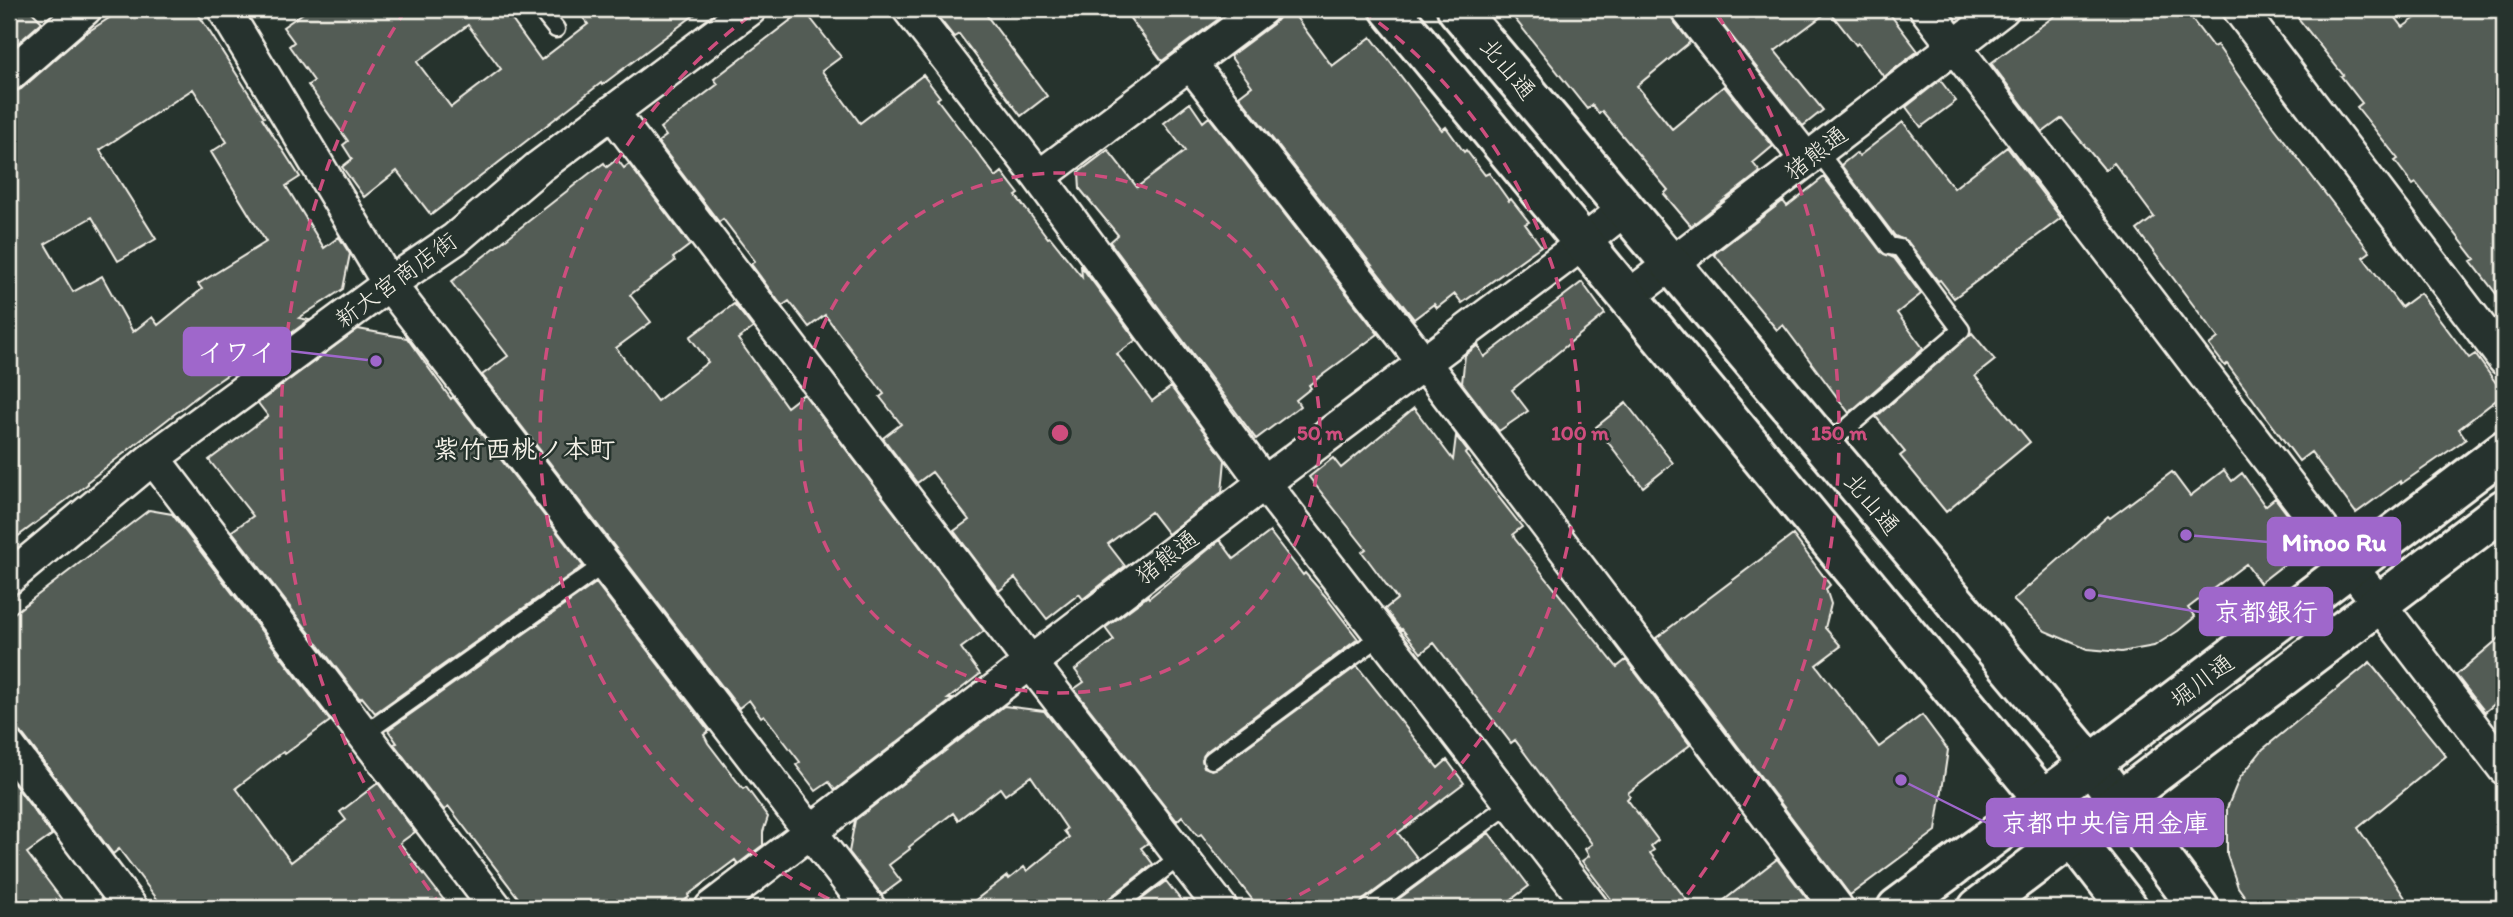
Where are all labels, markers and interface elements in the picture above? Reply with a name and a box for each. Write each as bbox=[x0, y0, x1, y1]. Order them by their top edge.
street label: 北山通 bbox=[1474, 32, 1543, 106]
street label: 猪熊通 bbox=[1778, 119, 1853, 186]
street label: 新大宮商店街 bbox=[329, 226, 462, 334]
callout: イワイ bbox=[184, 328, 290, 375]
text: イワイ bbox=[198, 336, 276, 368]
text: 50 m bbox=[1297, 420, 1344, 445]
text: 100 m bbox=[1551, 420, 1609, 445]
text: 150 m bbox=[1811, 420, 1867, 445]
centre of rings bbox=[1048, 421, 1072, 445]
district label: 紫竹西桃ノ本町 bbox=[433, 433, 615, 465]
street label: 北山通 bbox=[1838, 467, 1907, 541]
callout: Minoo Ru bbox=[2268, 518, 2400, 565]
street label: 猪熊通 bbox=[1129, 523, 1204, 590]
text: Minoo Ru bbox=[2282, 526, 2387, 558]
callout: 京都銀行 bbox=[2200, 588, 2332, 635]
text: 京都銀行 bbox=[2214, 596, 2318, 628]
street label: 堀川通 bbox=[2164, 647, 2239, 714]
callout: 京都中央信用金庫 bbox=[1987, 799, 2223, 846]
text: 京都中央信用金庫 bbox=[2001, 807, 2209, 839]

